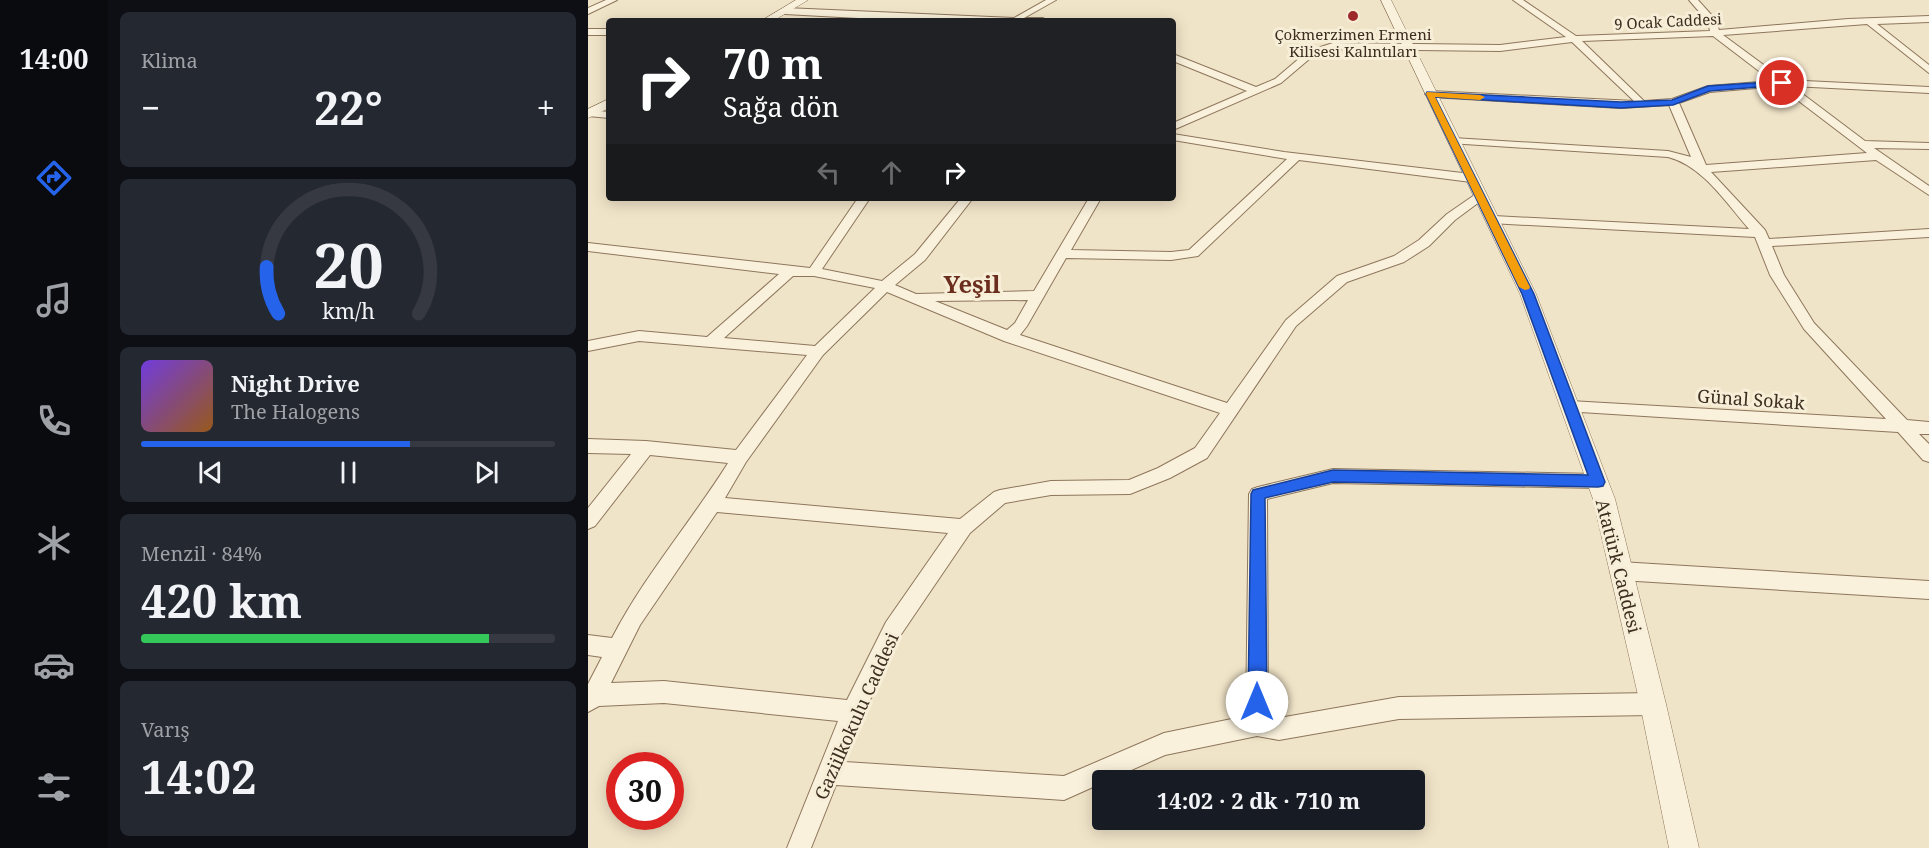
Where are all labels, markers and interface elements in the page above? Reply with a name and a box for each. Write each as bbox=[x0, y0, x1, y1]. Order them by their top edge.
street label: 9 Ocak Caddesi bbox=[1614, 8, 1722, 34]
marker: Çokmerzimen Ermeni Kilisesi Kalıntıları bbox=[1346, 9, 1360, 23]
place label: Çokmerzimen Ermeni Kilisesi Kalıntıları bbox=[1274, 24, 1432, 61]
text: 70 m bbox=[723, 34, 823, 91]
text: 14:00 bbox=[19, 40, 89, 77]
icon: right bbox=[624, 42, 702, 120]
text: Klima bbox=[141, 47, 198, 74]
pin bbox=[1756, 57, 1807, 108]
icon: arrive bbox=[1765, 66, 1798, 99]
text: 22° bbox=[314, 77, 383, 138]
text: − bbox=[141, 85, 160, 130]
text: + bbox=[537, 85, 555, 130]
text: Sağa dön bbox=[723, 88, 839, 125]
icon: left bbox=[812, 156, 845, 189]
icon: ahead bbox=[875, 156, 908, 189]
icon: right bbox=[938, 156, 971, 189]
icon: directions bbox=[33, 157, 75, 199]
text: 20 bbox=[313, 221, 383, 306]
district label: Yeşil bbox=[943, 267, 1001, 300]
icon: music bbox=[33, 279, 75, 321]
text: km/h bbox=[322, 296, 375, 325]
text: Night Drive bbox=[231, 368, 360, 398]
street label: Günal Sokak bbox=[1696, 383, 1806, 415]
text: The Halogens bbox=[231, 398, 360, 425]
icon: phone bbox=[33, 400, 75, 442]
icon: previous bbox=[194, 456, 227, 489]
icon: pause bbox=[332, 456, 365, 489]
icon: next bbox=[470, 456, 503, 489]
street label: Atatürk Caddesi bbox=[1591, 496, 1647, 636]
icon: climate bbox=[33, 522, 75, 564]
text: Menzil · 84% bbox=[141, 540, 262, 567]
text: 420 km bbox=[141, 570, 302, 631]
street label: Gaziilkokulu Caddesi bbox=[808, 629, 904, 803]
icon: car bbox=[33, 644, 75, 686]
position arrow bbox=[1225, 670, 1289, 734]
text: Varış bbox=[141, 716, 189, 743]
text: 14:02 bbox=[141, 746, 256, 807]
speed limit sign: 30 bbox=[606, 752, 684, 830]
icon: filters bbox=[33, 766, 75, 808]
text: 14:02 · 2 dk · 710 m bbox=[1157, 785, 1360, 815]

